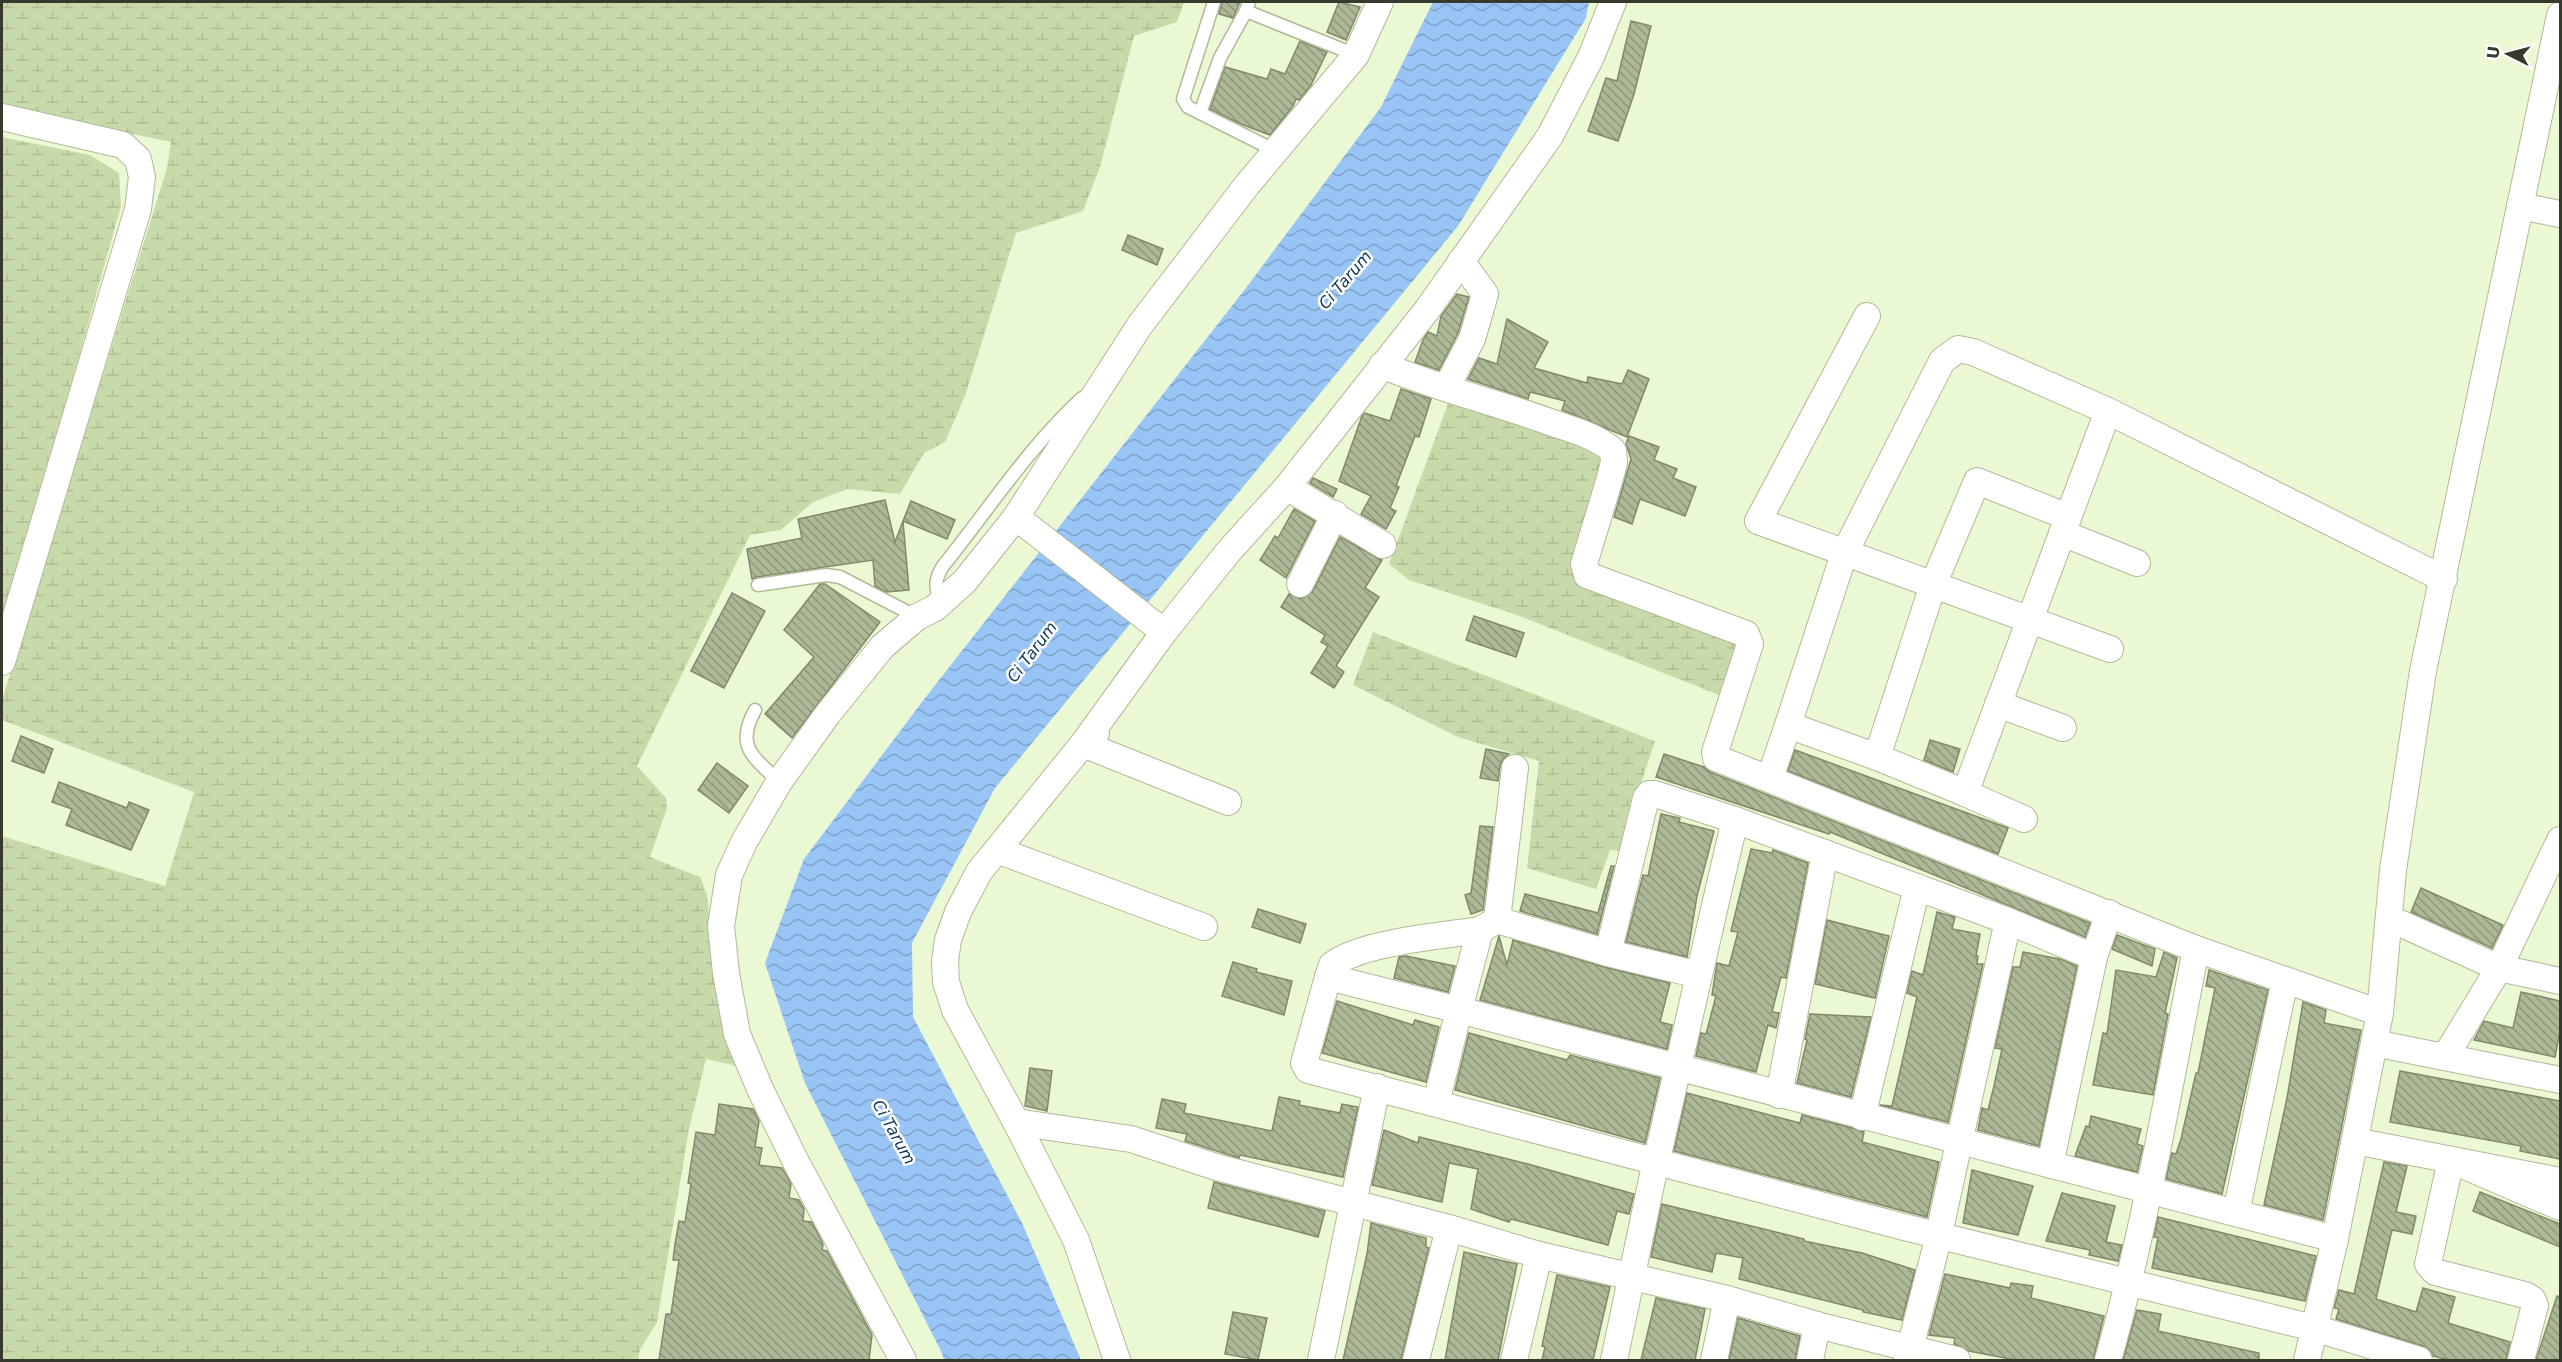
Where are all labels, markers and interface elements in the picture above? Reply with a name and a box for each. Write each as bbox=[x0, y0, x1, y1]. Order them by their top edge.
north arrow bbox=[2478, 24, 2538, 84]
text: U bbox=[2483, 45, 2504, 60]
water label: Ci Tarum bbox=[1315, 247, 1375, 313]
water label: Ci Tarum bbox=[1003, 618, 1061, 686]
water label: Ci Tarum bbox=[869, 1096, 919, 1168]

